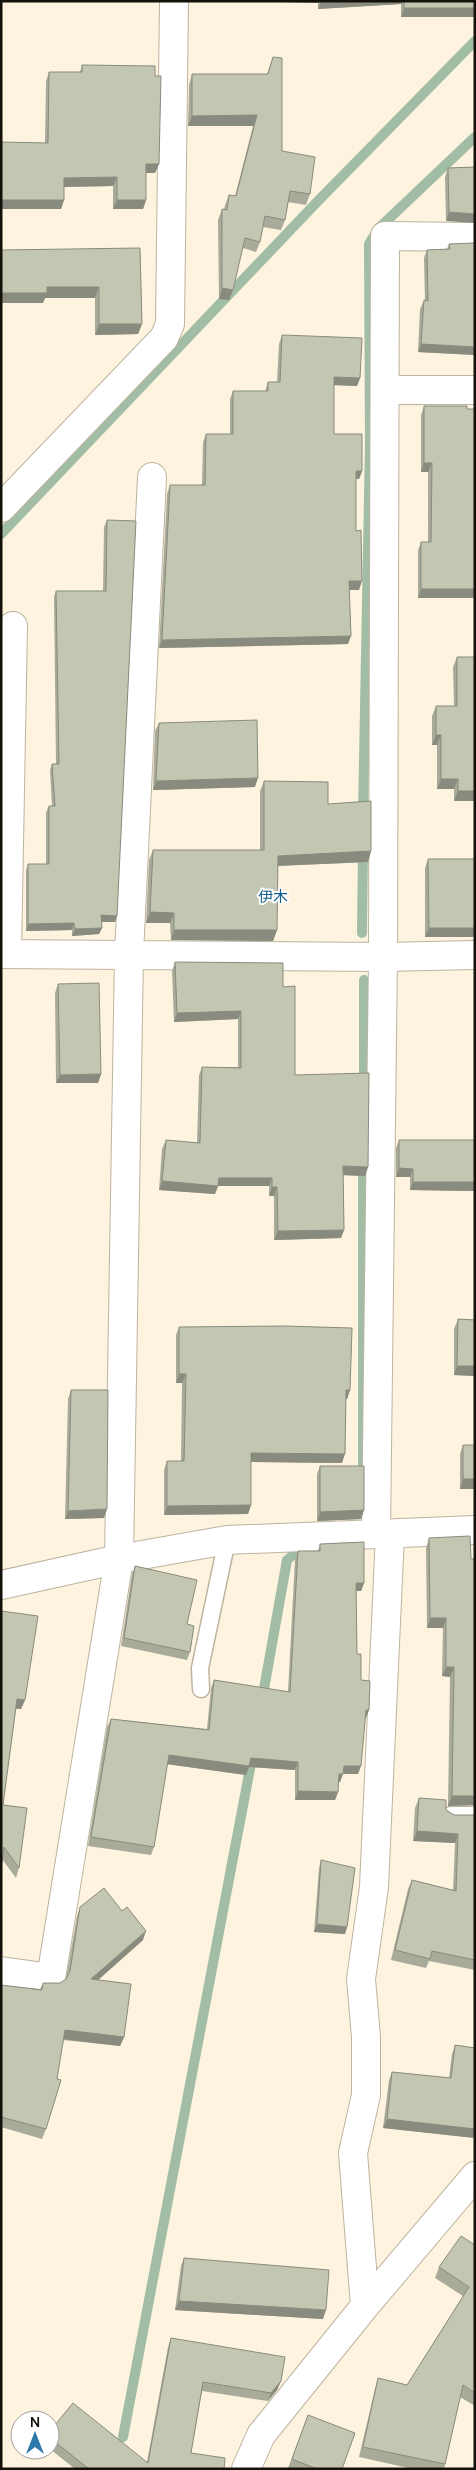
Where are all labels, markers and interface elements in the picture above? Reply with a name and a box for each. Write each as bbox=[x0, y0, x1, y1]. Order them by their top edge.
district label: 伊木 bbox=[258, 886, 288, 907]
north arrow bbox=[10, 2410, 60, 2460]
text: N bbox=[30, 2412, 40, 2431]

